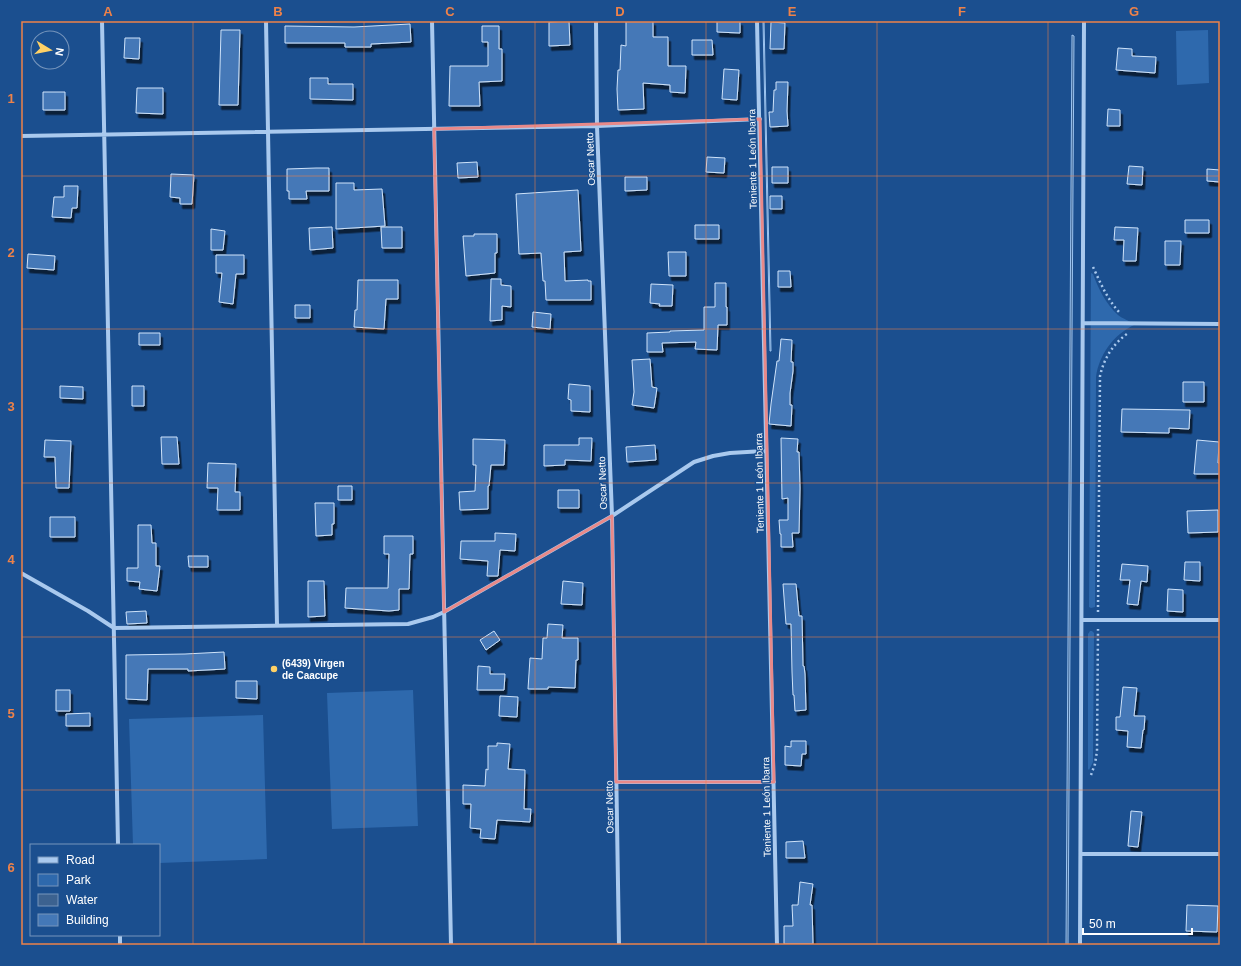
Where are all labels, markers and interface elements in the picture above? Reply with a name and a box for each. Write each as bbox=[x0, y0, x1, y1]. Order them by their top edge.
text: A bbox=[103, 4, 113, 19]
text: B bbox=[273, 4, 283, 19]
text: C bbox=[445, 4, 455, 19]
text: D bbox=[615, 4, 625, 19]
text: E bbox=[788, 4, 797, 19]
text: F bbox=[958, 4, 966, 19]
text: G bbox=[1129, 4, 1139, 19]
north arrow bbox=[30, 30, 70, 70]
text: N bbox=[53, 47, 66, 57]
text: 1 bbox=[7, 91, 15, 106]
street label: Teniente 1 León Ibarra bbox=[746, 108, 759, 209]
street label: Oscar Netto bbox=[584, 132, 597, 186]
text: 2 bbox=[7, 245, 15, 260]
text: 3 bbox=[7, 399, 15, 414]
street label: Teniente 1 León Ibarra bbox=[753, 432, 766, 533]
street label: Oscar Netto bbox=[596, 456, 609, 510]
text: 4 bbox=[7, 552, 15, 567]
place label: (6439) Virgen de Caacupe bbox=[282, 658, 345, 681]
marker: (6439) Virgen de Caacupe bbox=[269, 664, 279, 674]
text: 5 bbox=[7, 706, 15, 721]
street label: Teniente 1 León Ibarra bbox=[760, 756, 773, 857]
street label: Oscar Netto bbox=[604, 780, 615, 834]
legend bbox=[30, 844, 160, 936]
text: Road bbox=[66, 853, 95, 867]
text: 6 bbox=[7, 860, 15, 875]
text: Park bbox=[66, 873, 92, 887]
text: Water bbox=[66, 893, 98, 907]
scale bar bbox=[1083, 910, 1192, 936]
text: Building bbox=[66, 913, 109, 927]
text: 50 m bbox=[1089, 917, 1116, 931]

